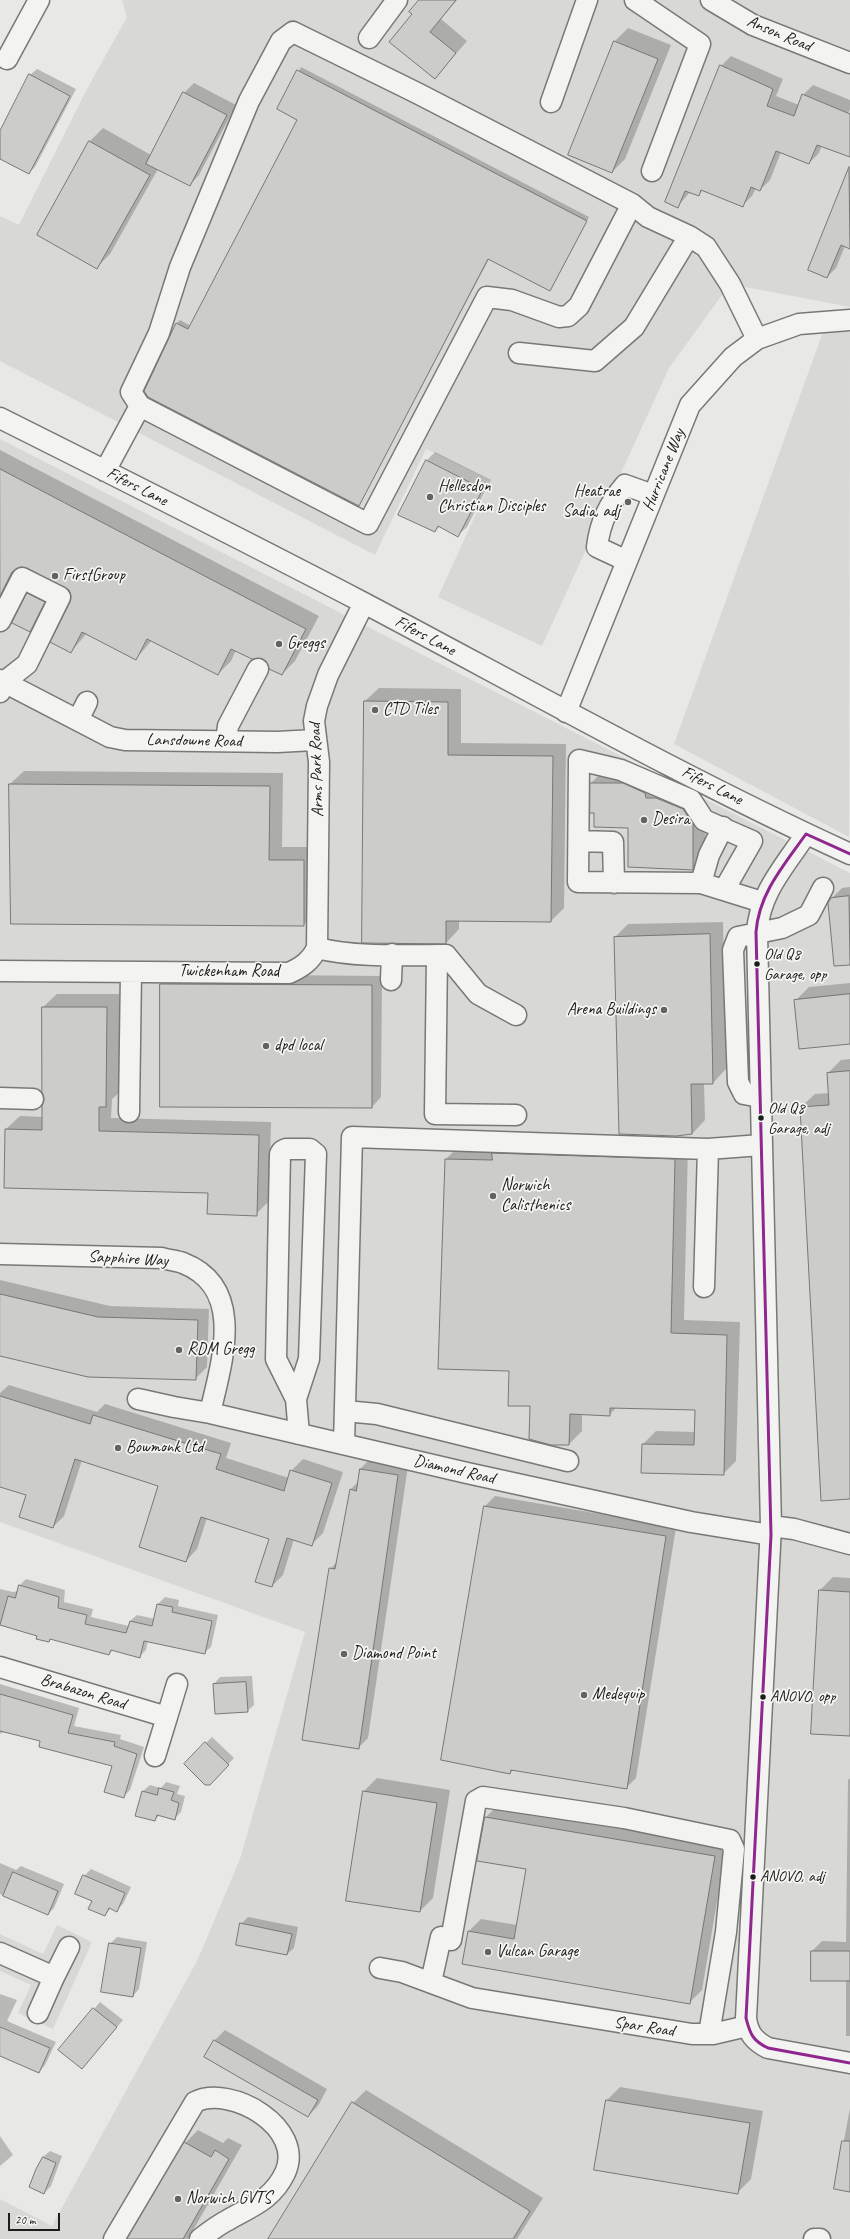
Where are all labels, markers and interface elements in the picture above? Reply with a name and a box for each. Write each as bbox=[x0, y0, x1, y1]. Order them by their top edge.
street label: Anson Road bbox=[744, 11, 814, 57]
street label: Hurricane Way bbox=[638, 426, 690, 514]
street label: Fifers Lane bbox=[103, 463, 171, 511]
place label: Hellesdon Christian Disciples bbox=[438, 477, 545, 517]
place label: Heatrae Sadia, adj bbox=[563, 482, 620, 522]
marker: Hellesdon Christian Disciples bbox=[425, 492, 435, 502]
marker: Heatrae Sadia, adj bbox=[623, 497, 633, 507]
place label: FirstGroup bbox=[63, 566, 125, 586]
marker: FirstGroup bbox=[50, 571, 60, 581]
street label: Fifers Lane bbox=[391, 612, 459, 660]
place label: Greggs bbox=[287, 634, 325, 654]
marker: Greggs bbox=[274, 639, 284, 649]
place label: CTD Tiles bbox=[383, 700, 438, 720]
marker: CTD Tiles bbox=[370, 705, 380, 715]
street label: Arms Park Road bbox=[305, 723, 329, 817]
street label: Lansdowne Road bbox=[146, 730, 242, 752]
street label: Fifers Lane bbox=[678, 762, 746, 810]
place label: Desira bbox=[652, 810, 690, 830]
marker: Desira bbox=[639, 815, 649, 825]
place label: Old Q8 Garage, opp bbox=[764, 945, 827, 983]
marker: Old Q8 Garage, opp bbox=[752, 959, 762, 969]
street label: Twickenham Road bbox=[179, 962, 279, 982]
place label: Arena Buildings bbox=[567, 1000, 656, 1020]
marker: Arena Buildings bbox=[659, 1005, 669, 1015]
place label: dpd local bbox=[274, 1036, 322, 1056]
marker: dpd local bbox=[261, 1041, 271, 1051]
place label: Old Q8 Garage, adj bbox=[768, 1099, 829, 1137]
marker: Old Q8 Garage, adj bbox=[756, 1113, 766, 1123]
place label: Norwich Calisthenics bbox=[501, 1176, 570, 1216]
marker: Norwich Calisthenics bbox=[488, 1191, 498, 1201]
street label: Sapphire Way bbox=[87, 1247, 169, 1271]
place label: RDM Gregg bbox=[187, 1340, 254, 1360]
marker: RDM Gregg bbox=[174, 1345, 184, 1355]
place label: Bowmonk Ltd bbox=[126, 1438, 203, 1458]
marker: Bowmonk Ltd bbox=[113, 1443, 123, 1453]
street label: Diamond Road bbox=[412, 1451, 496, 1489]
place label: Diamond Point bbox=[352, 1644, 436, 1664]
marker: Diamond Point bbox=[339, 1649, 349, 1659]
street label: Brabazon Road bbox=[38, 1669, 128, 1715]
place label: Medequip bbox=[592, 1685, 644, 1705]
place label: ANOVO, opp bbox=[770, 1687, 836, 1707]
marker: Medequip bbox=[579, 1690, 589, 1700]
marker: ANOVO, opp bbox=[758, 1692, 768, 1702]
place label: ANOVO, adj bbox=[760, 1867, 824, 1887]
marker: ANOVO, adj bbox=[748, 1872, 758, 1882]
place label: Vulcan Garage bbox=[496, 1942, 578, 1962]
marker: Vulcan Garage bbox=[483, 1947, 493, 1957]
street label: Spar Road bbox=[612, 2012, 676, 2042]
place label: Norwich GVTS bbox=[186, 2189, 271, 2209]
marker: Norwich GVTS bbox=[173, 2194, 183, 2204]
scale bar bbox=[10, 2205, 62, 2231]
text: 20 m bbox=[15, 2212, 35, 2228]

